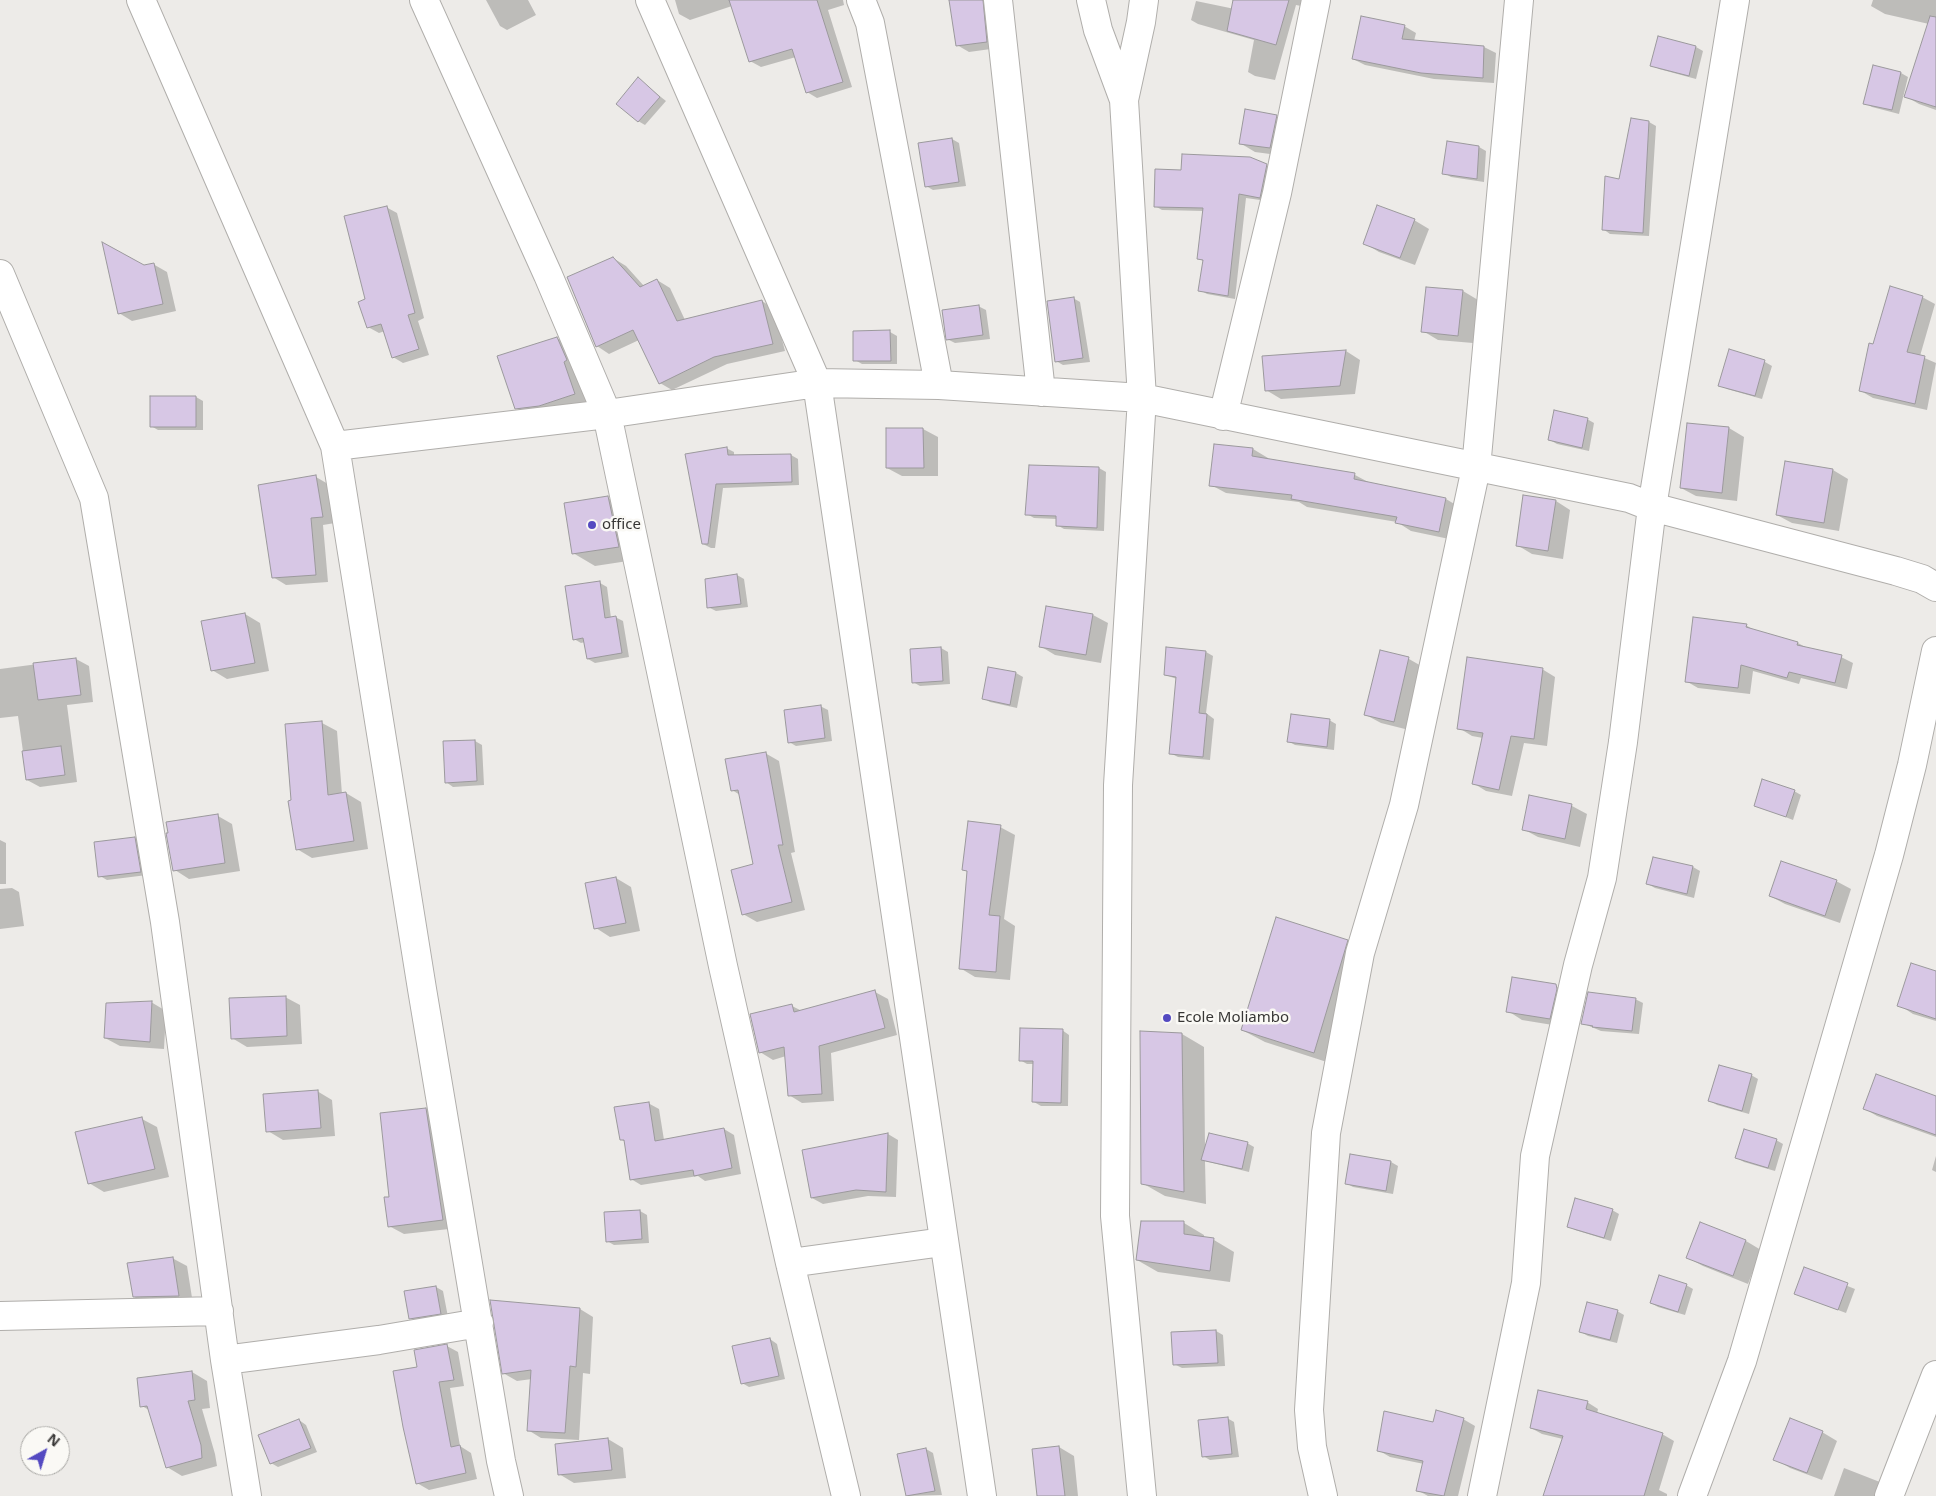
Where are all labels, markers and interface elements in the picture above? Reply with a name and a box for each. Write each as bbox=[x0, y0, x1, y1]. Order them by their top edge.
place label: office bbox=[602, 516, 641, 534]
marker: office bbox=[586, 519, 598, 531]
place label: Ecole Moliambo bbox=[1177, 1009, 1289, 1027]
marker: Ecole Moliambo bbox=[1161, 1012, 1173, 1024]
north arrow bbox=[20, 1426, 70, 1476]
text: N bbox=[44, 1429, 65, 1451]

